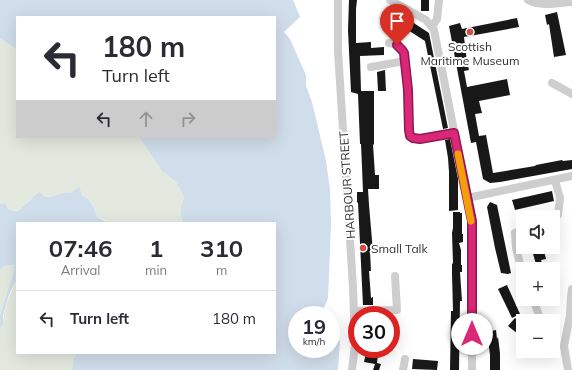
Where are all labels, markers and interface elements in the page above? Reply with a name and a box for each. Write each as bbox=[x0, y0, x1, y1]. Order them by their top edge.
pin bbox=[380, 4, 414, 45]
icon: arrive bbox=[386, 10, 408, 32]
marker: Scottish Maritime Museum bbox=[465, 27, 475, 37]
text: 180 m bbox=[102, 29, 185, 64]
icon: left bbox=[36, 32, 88, 84]
place label: Scottish Maritime Museum bbox=[420, 39, 520, 68]
text: Turn left bbox=[102, 64, 170, 87]
icon: left bbox=[93, 108, 115, 130]
icon: ahead bbox=[135, 108, 157, 130]
icon: right bbox=[177, 108, 199, 130]
street label: HARBOUR STREET bbox=[336, 130, 358, 239]
map controls bbox=[516, 210, 560, 358]
button: sound bbox=[516, 210, 560, 254]
text: 07:46 bbox=[49, 233, 112, 263]
text: 1 bbox=[149, 233, 163, 263]
text: 310 bbox=[200, 233, 243, 263]
place label: Small Talk bbox=[371, 241, 428, 256]
marker: Small Talk bbox=[358, 243, 368, 253]
text: Arrival bbox=[61, 262, 100, 278]
text: min bbox=[145, 262, 167, 278]
text: m bbox=[216, 262, 227, 278]
button: + bbox=[516, 262, 560, 306]
speed limit sign: 30 bbox=[348, 306, 400, 358]
icon: left bbox=[36, 308, 58, 330]
text: Turn left bbox=[70, 309, 129, 328]
text: 180 m bbox=[212, 309, 256, 328]
position arrow bbox=[451, 313, 493, 355]
text: 19 bbox=[302, 314, 326, 339]
button: − bbox=[516, 314, 560, 358]
text: km/h bbox=[303, 335, 325, 348]

